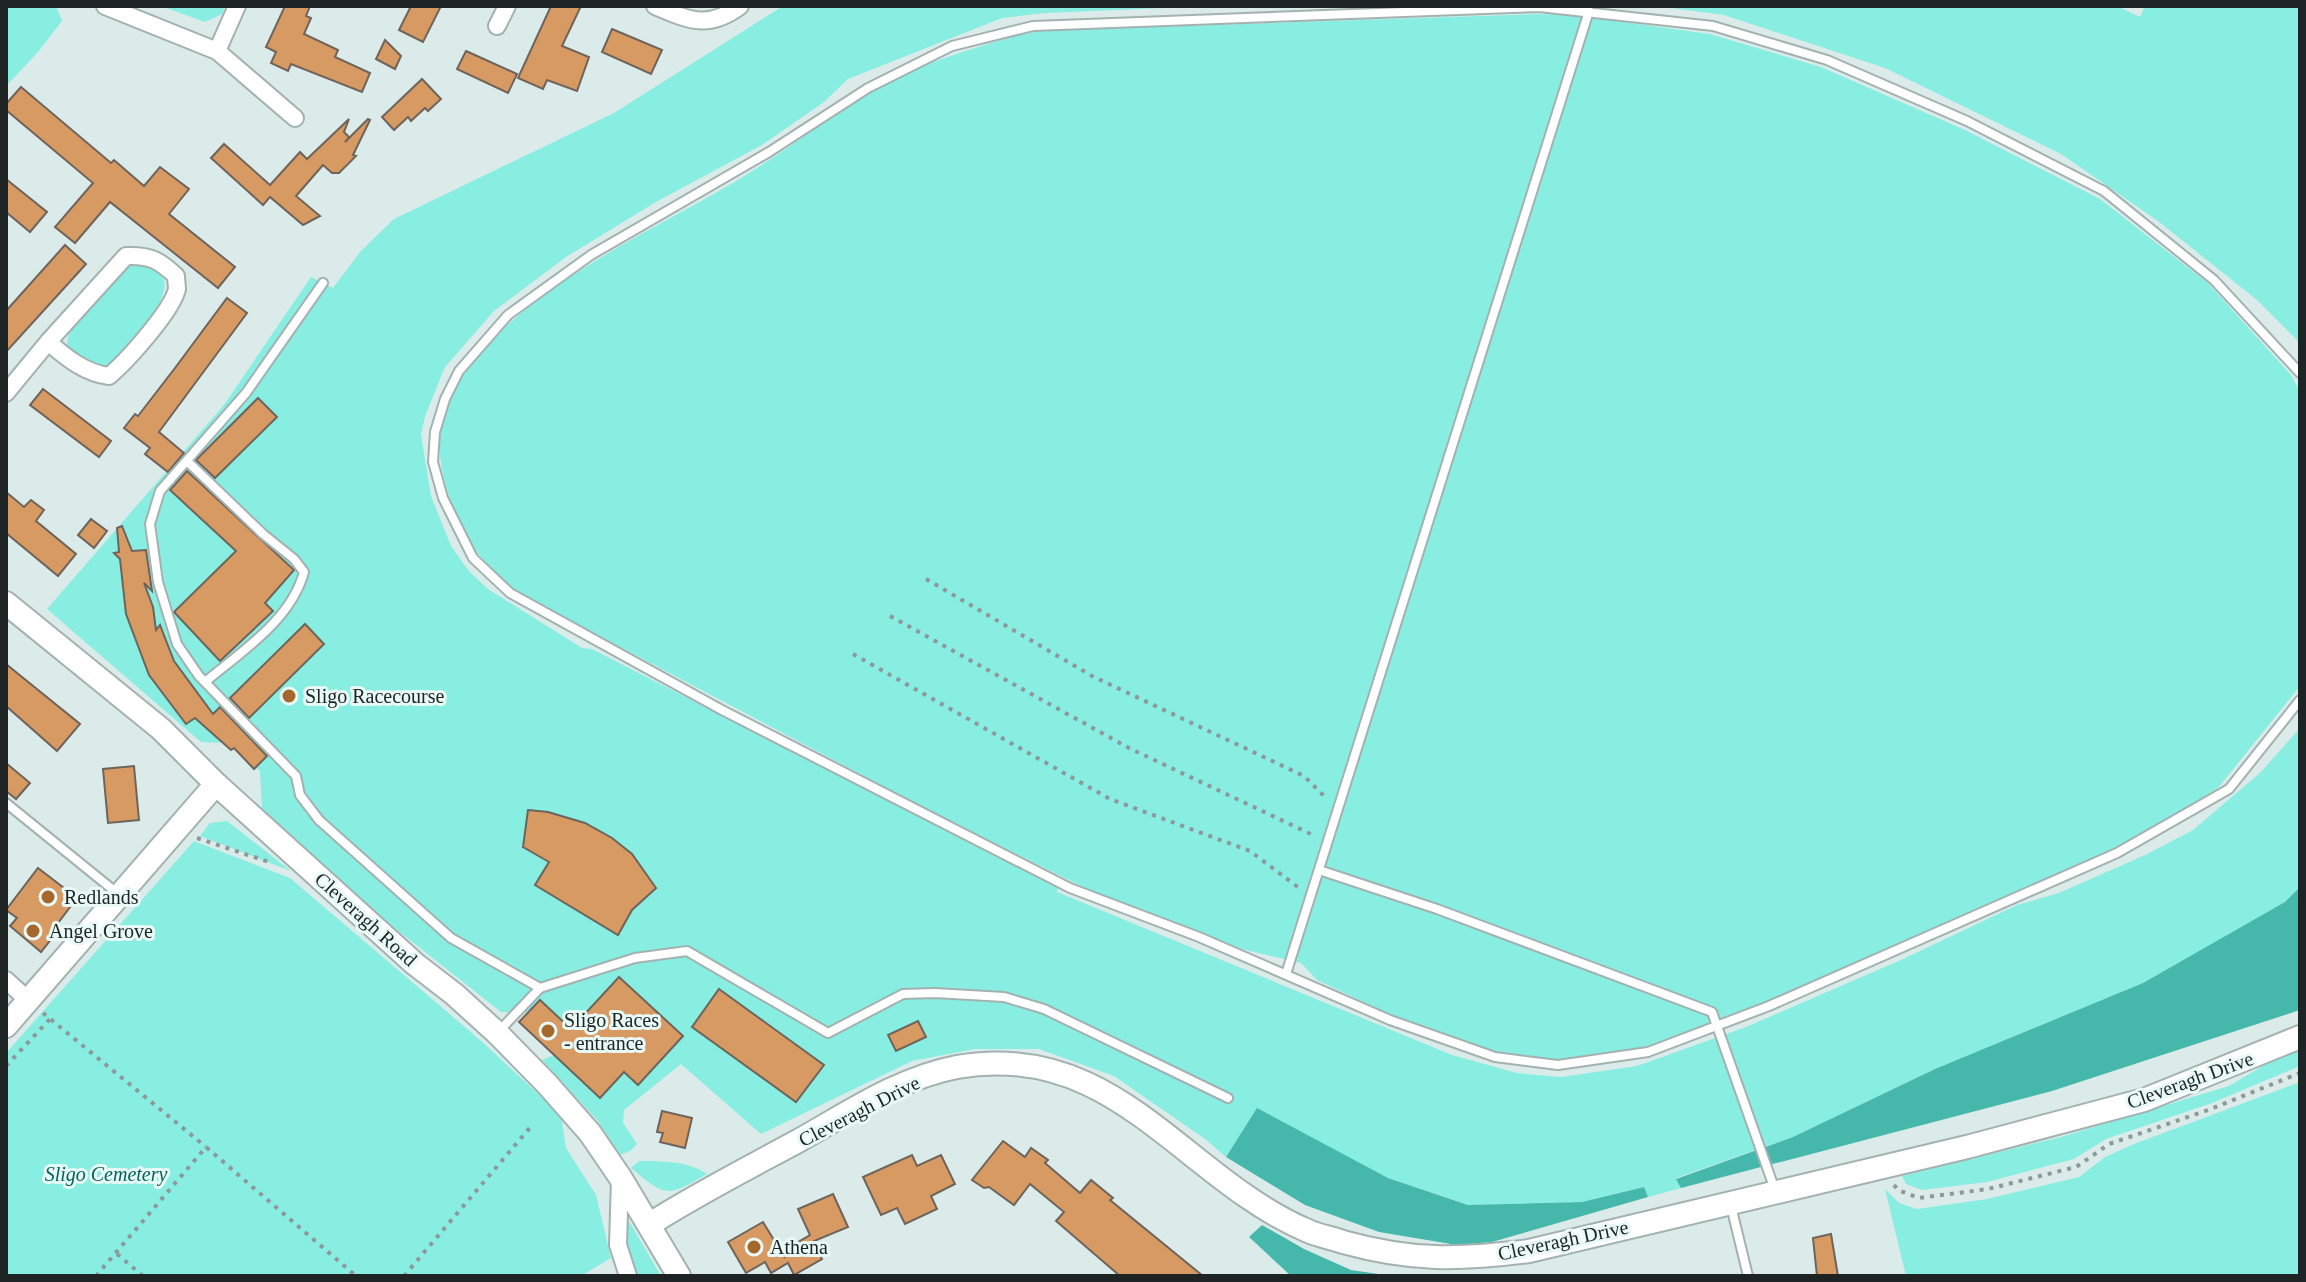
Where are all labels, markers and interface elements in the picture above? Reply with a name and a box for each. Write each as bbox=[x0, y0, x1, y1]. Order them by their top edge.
place label: Sligo Racecourse bbox=[305, 685, 445, 708]
marker: Sligo Racecourse bbox=[280, 687, 298, 705]
street label: Cleveragh Road bbox=[310, 868, 421, 971]
place label: Redlands bbox=[64, 886, 139, 908]
marker: Redlands bbox=[39, 888, 57, 906]
place label: Angel Grove bbox=[49, 920, 153, 943]
marker: Angel Grove bbox=[24, 922, 42, 940]
place label: Sligo Races - entrance bbox=[564, 1009, 659, 1054]
marker: Sligo Races - entrance bbox=[539, 1022, 557, 1040]
street label: Cleveragh Drive bbox=[2124, 1047, 2257, 1114]
street label: Cleveragh Drive bbox=[795, 1071, 924, 1152]
park label: Sligo Cemetery bbox=[45, 1163, 167, 1186]
street label: Cleveragh Drive bbox=[1496, 1215, 1631, 1266]
place label: Athena bbox=[770, 1236, 828, 1258]
marker: Athena bbox=[745, 1238, 763, 1256]

